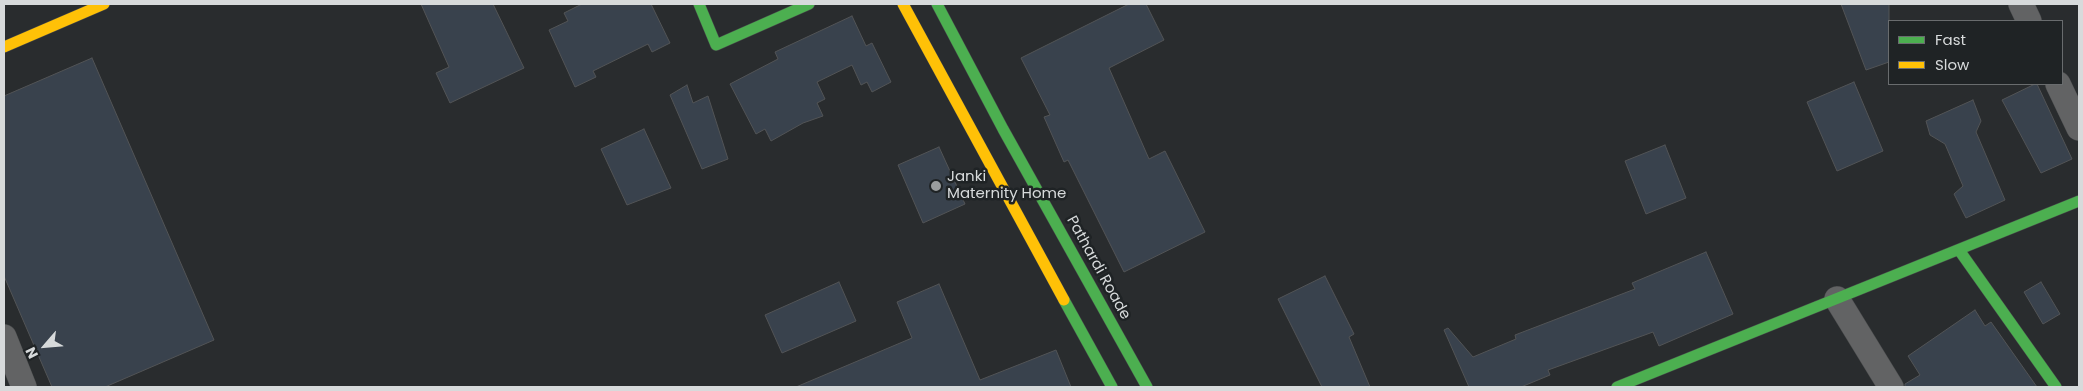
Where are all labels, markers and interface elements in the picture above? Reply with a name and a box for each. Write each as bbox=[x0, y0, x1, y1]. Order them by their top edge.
legend bbox=[1888, 20, 2063, 85]
text: Fast bbox=[1935, 29, 1966, 50]
text: Slow bbox=[1935, 54, 1969, 75]
place label: Janki Maternity Home bbox=[947, 168, 1066, 203]
marker: Janki Maternity Home bbox=[929, 179, 943, 193]
street label: Pathardi Roade bbox=[1062, 213, 1134, 323]
north arrow bbox=[20, 321, 70, 371]
text: N bbox=[20, 344, 43, 362]

